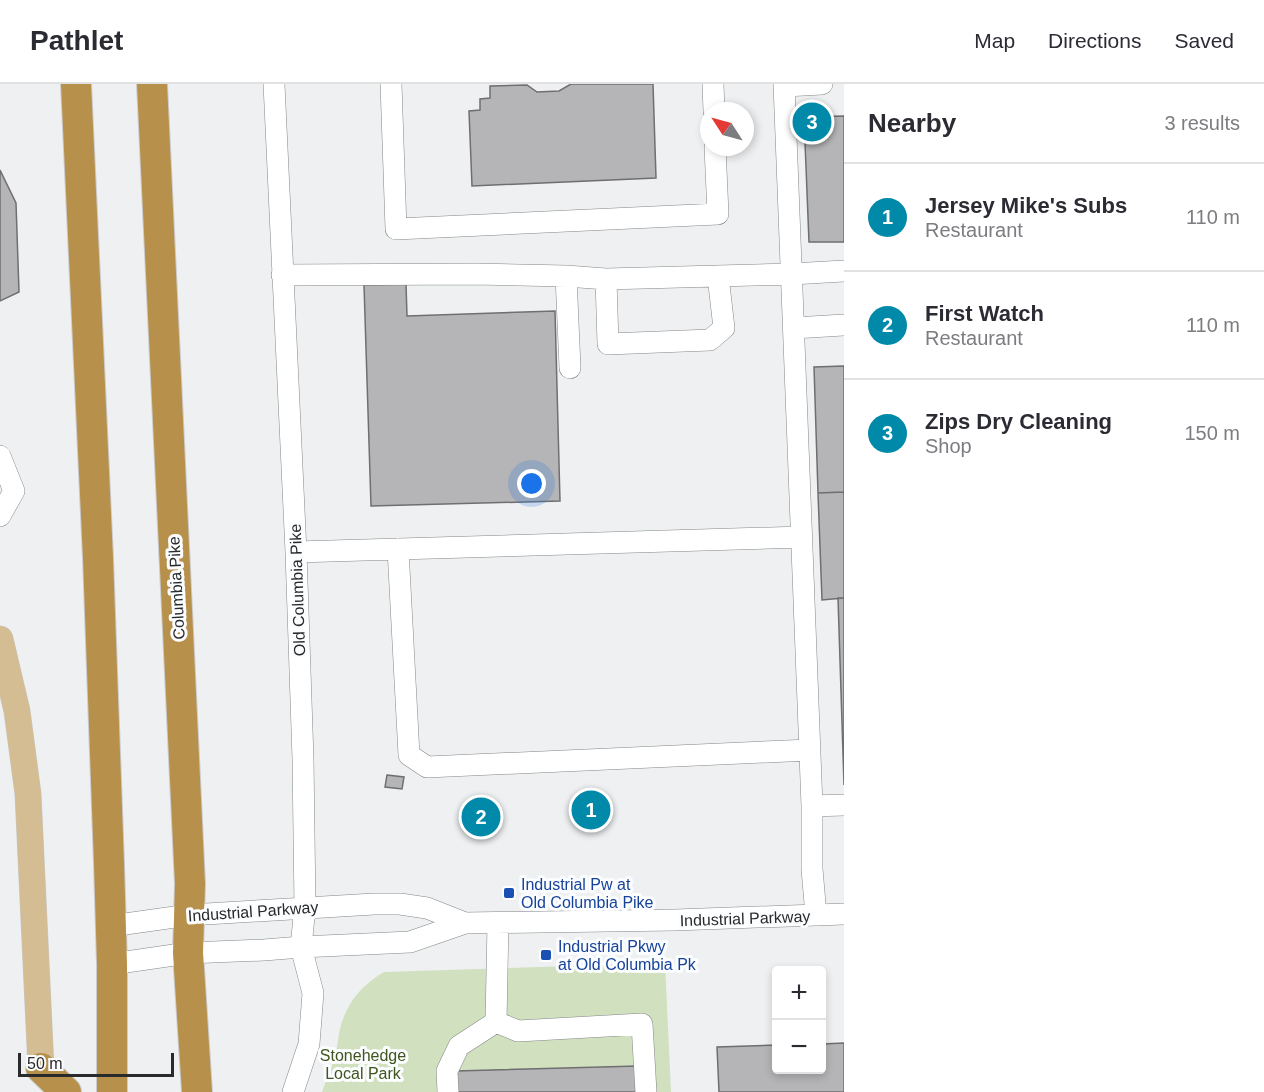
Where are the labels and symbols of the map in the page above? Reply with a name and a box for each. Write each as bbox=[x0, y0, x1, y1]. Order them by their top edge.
pin: 3 bbox=[792, 99, 832, 144]
north arrow bbox=[700, 102, 754, 156]
your location bbox=[517, 469, 546, 498]
street label: Old Columbia Pike bbox=[287, 523, 308, 656]
street label: Columbia Pike bbox=[165, 536, 188, 640]
pin: 1 bbox=[572, 788, 610, 832]
pin: 2 bbox=[462, 794, 500, 840]
place label: Industrial Pw at Old Columbia Pike bbox=[521, 876, 654, 911]
marker: Industrial Pw at Old Columbia Pike bbox=[502, 886, 516, 900]
street label: Industrial Parkway bbox=[187, 898, 319, 925]
street label: Industrial Parkway bbox=[679, 908, 811, 929]
place label: Industrial Pkwy at Old Columbia Pk bbox=[558, 938, 697, 973]
marker: Industrial Pkwy at Old Columbia Pk bbox=[539, 948, 553, 962]
park label: Stonehedge Local Park bbox=[320, 1047, 406, 1082]
scale bar bbox=[18, 1050, 174, 1078]

